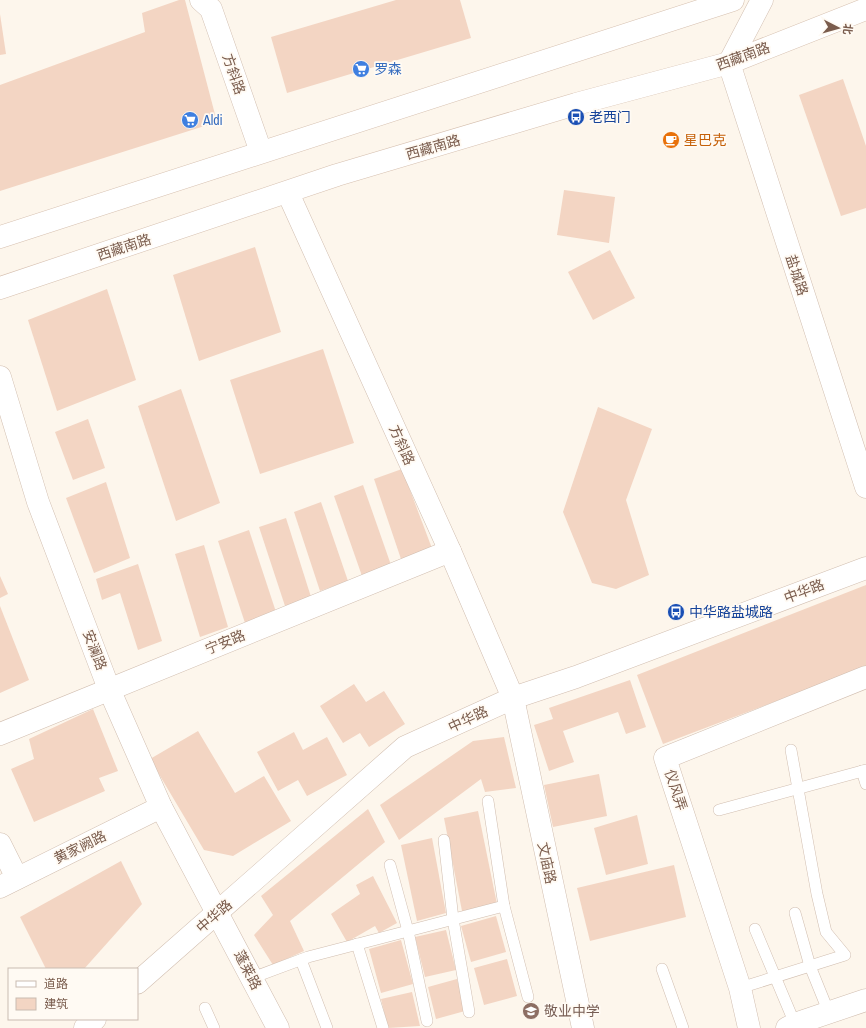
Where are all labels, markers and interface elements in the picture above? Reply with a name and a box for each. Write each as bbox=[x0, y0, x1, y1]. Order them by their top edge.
north arrow bbox=[818, 8, 858, 48]
text: 北 bbox=[840, 23, 855, 35]
street label: 西藏南路 bbox=[714, 38, 772, 74]
street label: 方斜路 bbox=[219, 51, 249, 97]
supermarket icon: 罗森 bbox=[351, 59, 371, 79]
place label: 罗森 bbox=[374, 60, 402, 78]
bus stop icon: 老西门 bbox=[566, 107, 586, 127]
place label: 老西门 bbox=[589, 108, 631, 126]
supermarket icon: Aldi bbox=[180, 110, 200, 130]
place label: Aldi bbox=[202, 111, 223, 129]
cafe icon: 星巴克 bbox=[661, 130, 681, 150]
street label: 西藏南路 bbox=[404, 131, 462, 163]
place label: 星巴克 bbox=[684, 131, 726, 149]
street label: 西藏南路 bbox=[95, 230, 153, 264]
street label: 盐城路 bbox=[782, 252, 812, 298]
street label: 方斜路 bbox=[385, 422, 419, 468]
street label: 中华路 bbox=[781, 575, 827, 607]
bus stop icon: 中华路盐城路 bbox=[666, 602, 686, 622]
place label: 中华路盐城路 bbox=[689, 603, 773, 621]
street label: 宁安路 bbox=[202, 626, 248, 658]
street label: 安澜路 bbox=[79, 627, 111, 673]
street label: 中华路 bbox=[445, 702, 491, 736]
street label: 仪风弄 bbox=[661, 767, 691, 813]
street label: 黄家阙路 bbox=[51, 827, 109, 867]
street label: 文庙路 bbox=[534, 841, 560, 885]
street label: 中华路 bbox=[192, 895, 236, 937]
street label: 蓬莱路 bbox=[230, 947, 266, 993]
legend bbox=[8, 968, 138, 1020]
text: 道路 bbox=[44, 976, 68, 992]
text: 建筑 bbox=[44, 996, 68, 1012]
school or university icon: 敬业中学 bbox=[521, 1001, 541, 1021]
place label: 敬业中学 bbox=[544, 1002, 600, 1020]

